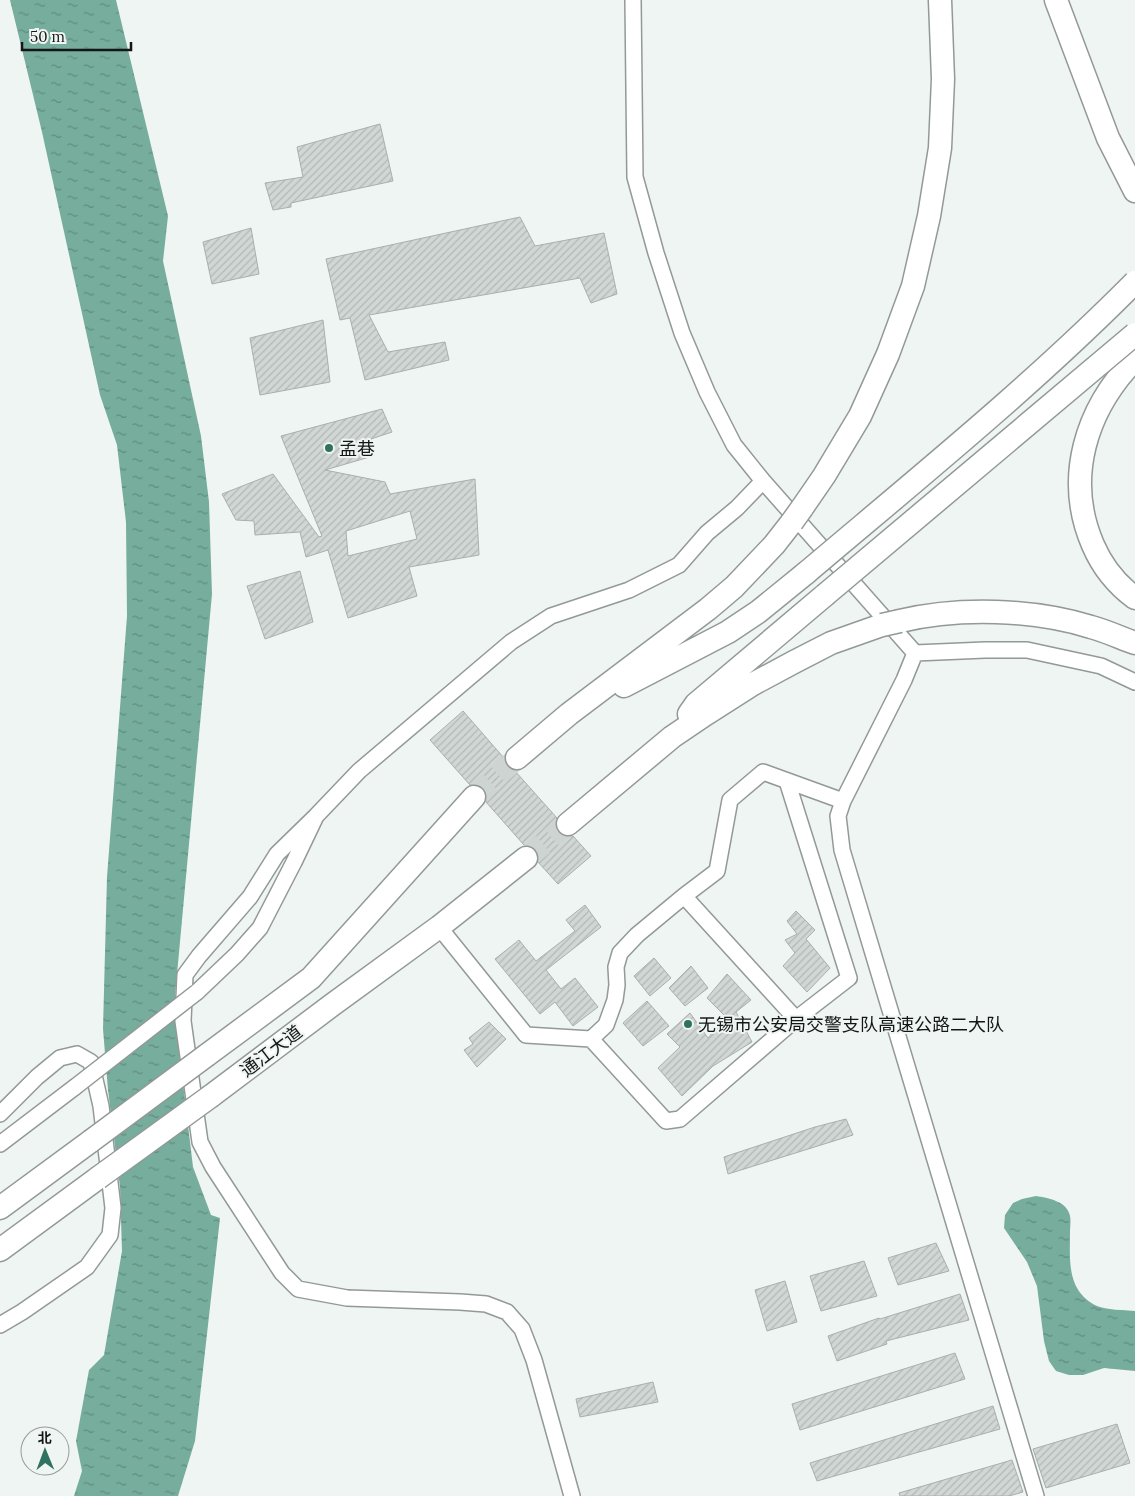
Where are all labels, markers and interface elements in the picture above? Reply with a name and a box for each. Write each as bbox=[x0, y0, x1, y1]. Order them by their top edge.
scale bar bbox=[22, 20, 131, 52]
text: 50 m bbox=[30, 27, 65, 46]
place label: 孟巷 bbox=[339, 437, 375, 460]
marker: 孟巷 bbox=[323, 442, 335, 454]
place label: 无锡市公安局交警支队高速公路二大队 bbox=[698, 1013, 1004, 1036]
marker: 无锡市公安局交警支队高速公路二大队 bbox=[682, 1018, 694, 1030]
street label: 通江大道 bbox=[235, 1020, 307, 1082]
north arrow bbox=[20, 1426, 70, 1476]
text: 北 bbox=[38, 1429, 52, 1447]

